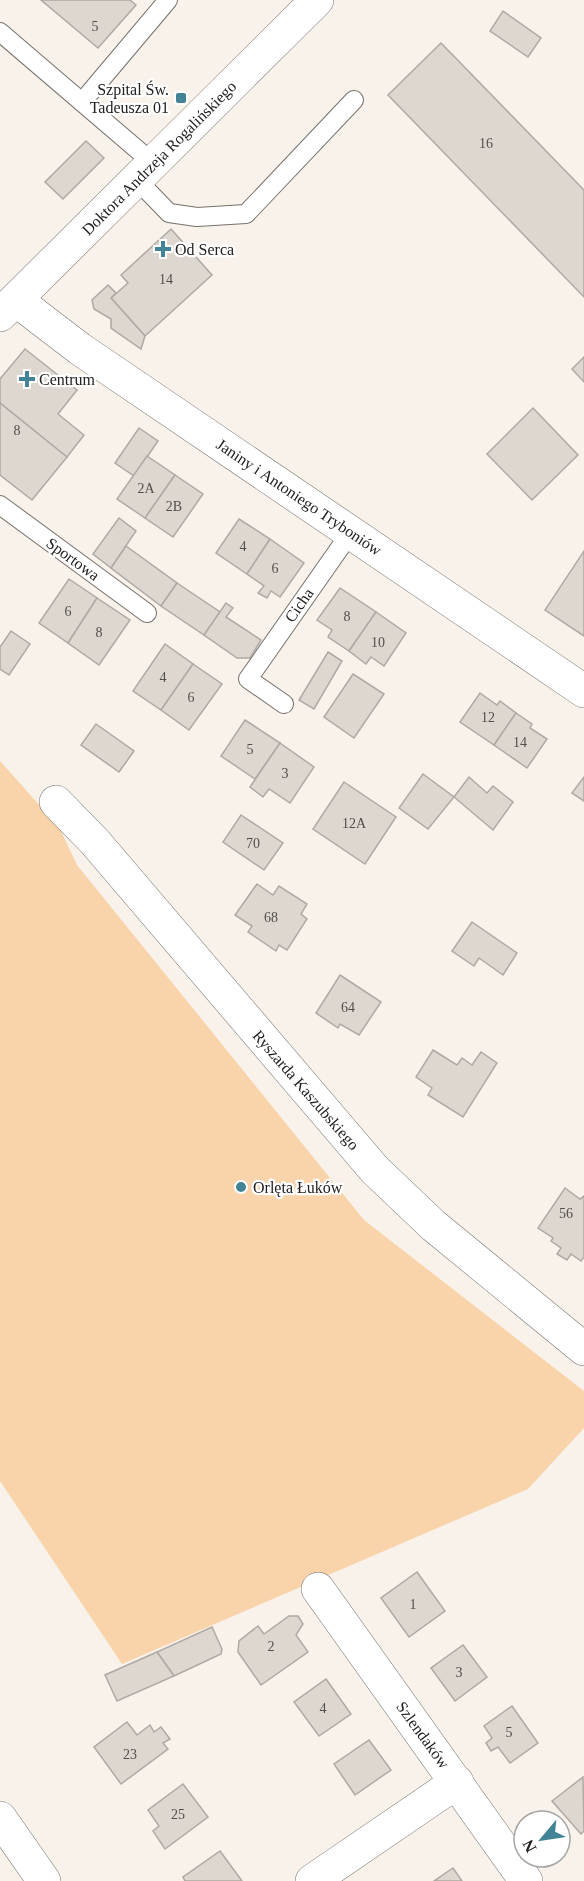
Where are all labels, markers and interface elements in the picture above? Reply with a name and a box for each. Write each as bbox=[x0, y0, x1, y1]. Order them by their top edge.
house number: 5 bbox=[92, 19, 99, 34]
street label: Doktora Andrzeja Rogalińskiego bbox=[79, 78, 240, 239]
place label: Szpital Św. Tadeusza 01 bbox=[90, 80, 169, 116]
marker: Szpital Św. Tadeusza 01 bbox=[174, 91, 188, 105]
house number: 16 bbox=[479, 136, 493, 151]
place label: Od Serca bbox=[175, 241, 234, 258]
marker: Od Serca bbox=[156, 242, 170, 256]
house number: 14 bbox=[159, 272, 173, 287]
place label: Centrum bbox=[39, 371, 96, 388]
marker: Centrum bbox=[20, 372, 34, 386]
house number: 8 bbox=[14, 423, 21, 438]
street label: Janiny i Antoniego Tryboniów bbox=[213, 435, 385, 560]
house number: 2A bbox=[137, 481, 155, 496]
house number: 2B bbox=[166, 499, 182, 514]
street label: Sportowa bbox=[43, 534, 103, 585]
house number: 4 bbox=[240, 539, 247, 554]
house number: 6 bbox=[272, 561, 279, 576]
street label: Cicha bbox=[281, 585, 317, 625]
house number: 6 bbox=[65, 604, 72, 619]
house number: 8 bbox=[344, 609, 351, 624]
house number: 8 bbox=[96, 625, 103, 640]
house number: 10 bbox=[371, 635, 385, 650]
house number: 4 bbox=[160, 670, 167, 685]
house number: 6 bbox=[188, 690, 195, 705]
house number: 12 bbox=[481, 710, 495, 725]
house number: 14 bbox=[513, 735, 527, 750]
house number: 5 bbox=[247, 742, 254, 757]
house number: 3 bbox=[282, 766, 289, 781]
house number: 12A bbox=[342, 816, 367, 831]
house number: 70 bbox=[246, 836, 260, 851]
house number: 68 bbox=[264, 910, 278, 925]
house number: 64 bbox=[341, 1000, 355, 1015]
street label: Ryszarda Kaszubskiego bbox=[249, 1027, 362, 1154]
place label: Orlęta Łuków bbox=[253, 1179, 343, 1197]
marker: Orlęta Łuków bbox=[234, 1180, 248, 1194]
house number: 56 bbox=[559, 1206, 573, 1221]
house number: 1 bbox=[410, 1597, 417, 1612]
house number: 2 bbox=[268, 1639, 275, 1654]
house number: 3 bbox=[456, 1665, 463, 1680]
street label: Szlendaków bbox=[393, 1698, 453, 1772]
house number: 4 bbox=[320, 1701, 327, 1716]
house number: 5 bbox=[506, 1725, 513, 1740]
house number: 23 bbox=[123, 1747, 137, 1762]
house number: 25 bbox=[171, 1807, 185, 1822]
north arrow bbox=[512, 1809, 572, 1869]
text: N bbox=[519, 1836, 540, 1855]

